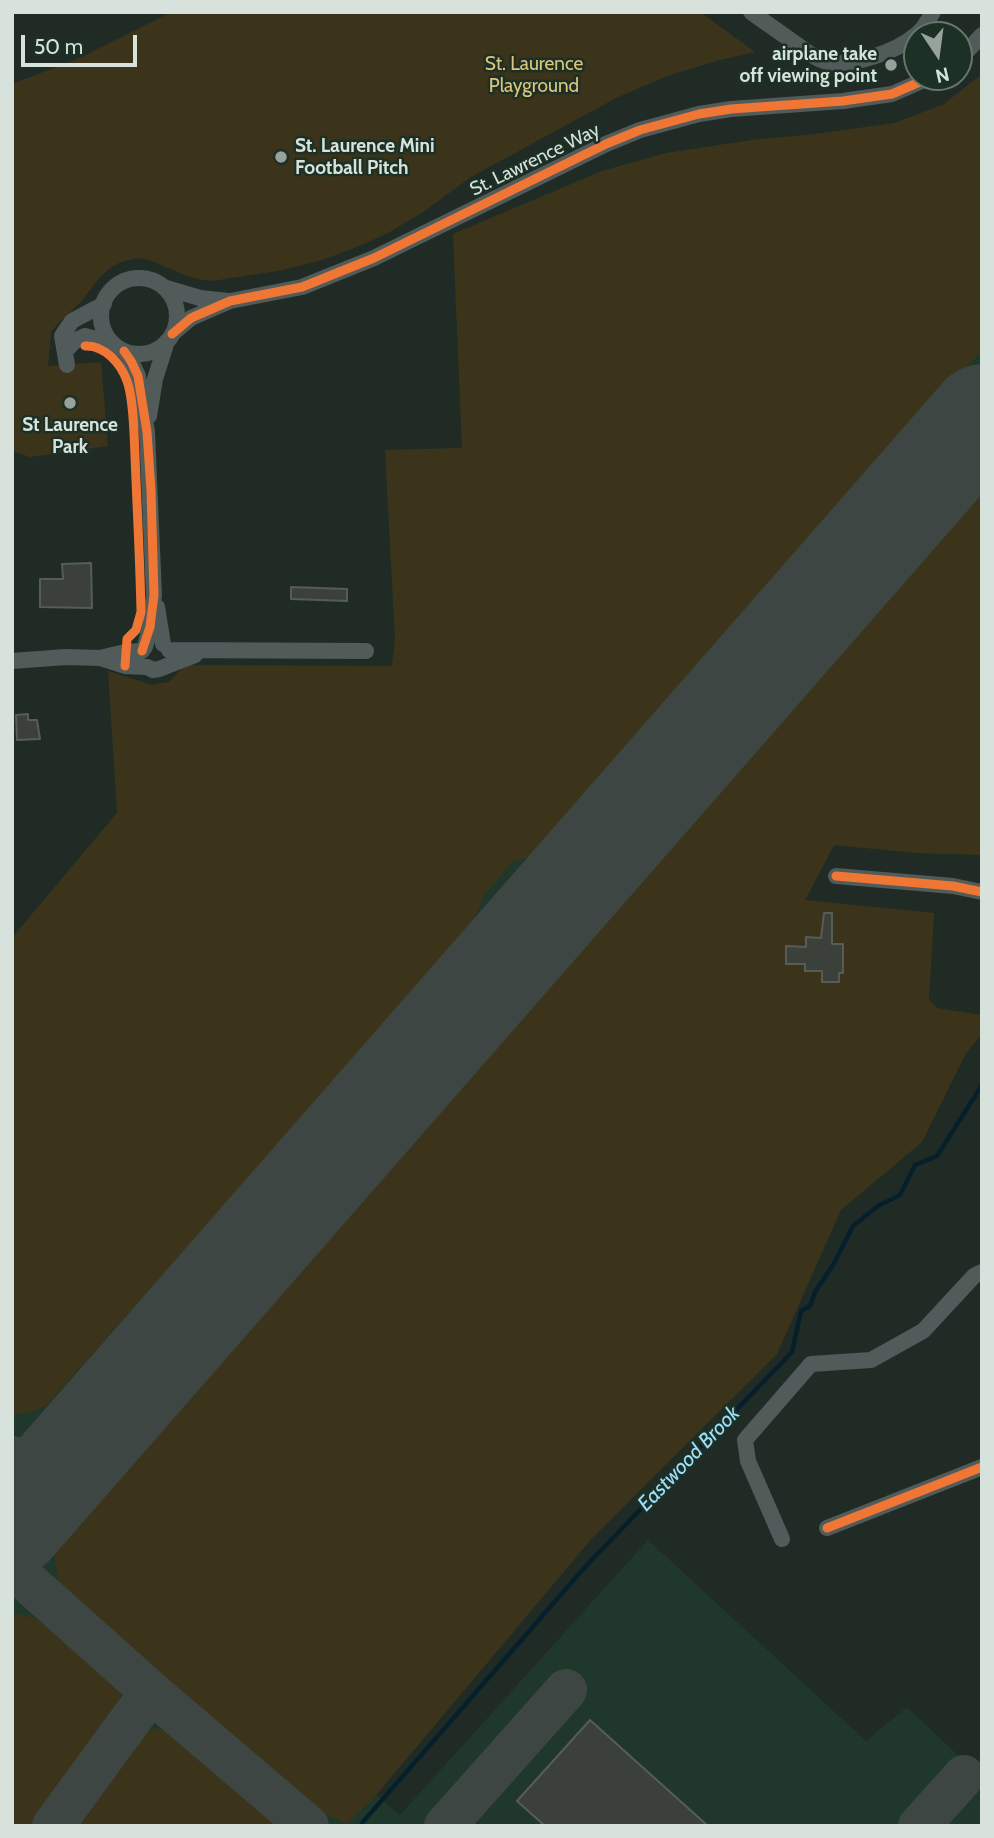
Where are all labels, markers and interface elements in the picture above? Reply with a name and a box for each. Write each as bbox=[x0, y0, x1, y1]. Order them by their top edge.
scale bar bbox=[24, 21, 140, 65]
north arrow bbox=[903, 21, 973, 91]
text: 50 m bbox=[34, 34, 83, 59]
place label: airplane take off viewing point bbox=[740, 43, 877, 87]
park label: St. Laurence Playground bbox=[485, 53, 583, 97]
marker: airplane take off viewing point bbox=[883, 57, 899, 73]
text: N bbox=[933, 62, 952, 88]
street label: St. Lawrence Way bbox=[466, 119, 604, 201]
place label: St. Laurence Mini Football Pitch bbox=[295, 135, 434, 179]
marker: St. Laurence Mini Football Pitch bbox=[273, 149, 289, 165]
marker: St Laurence Park bbox=[62, 395, 78, 411]
place label: St Laurence Park bbox=[22, 414, 118, 458]
water label: Eastwood Brook bbox=[633, 1401, 745, 1517]

